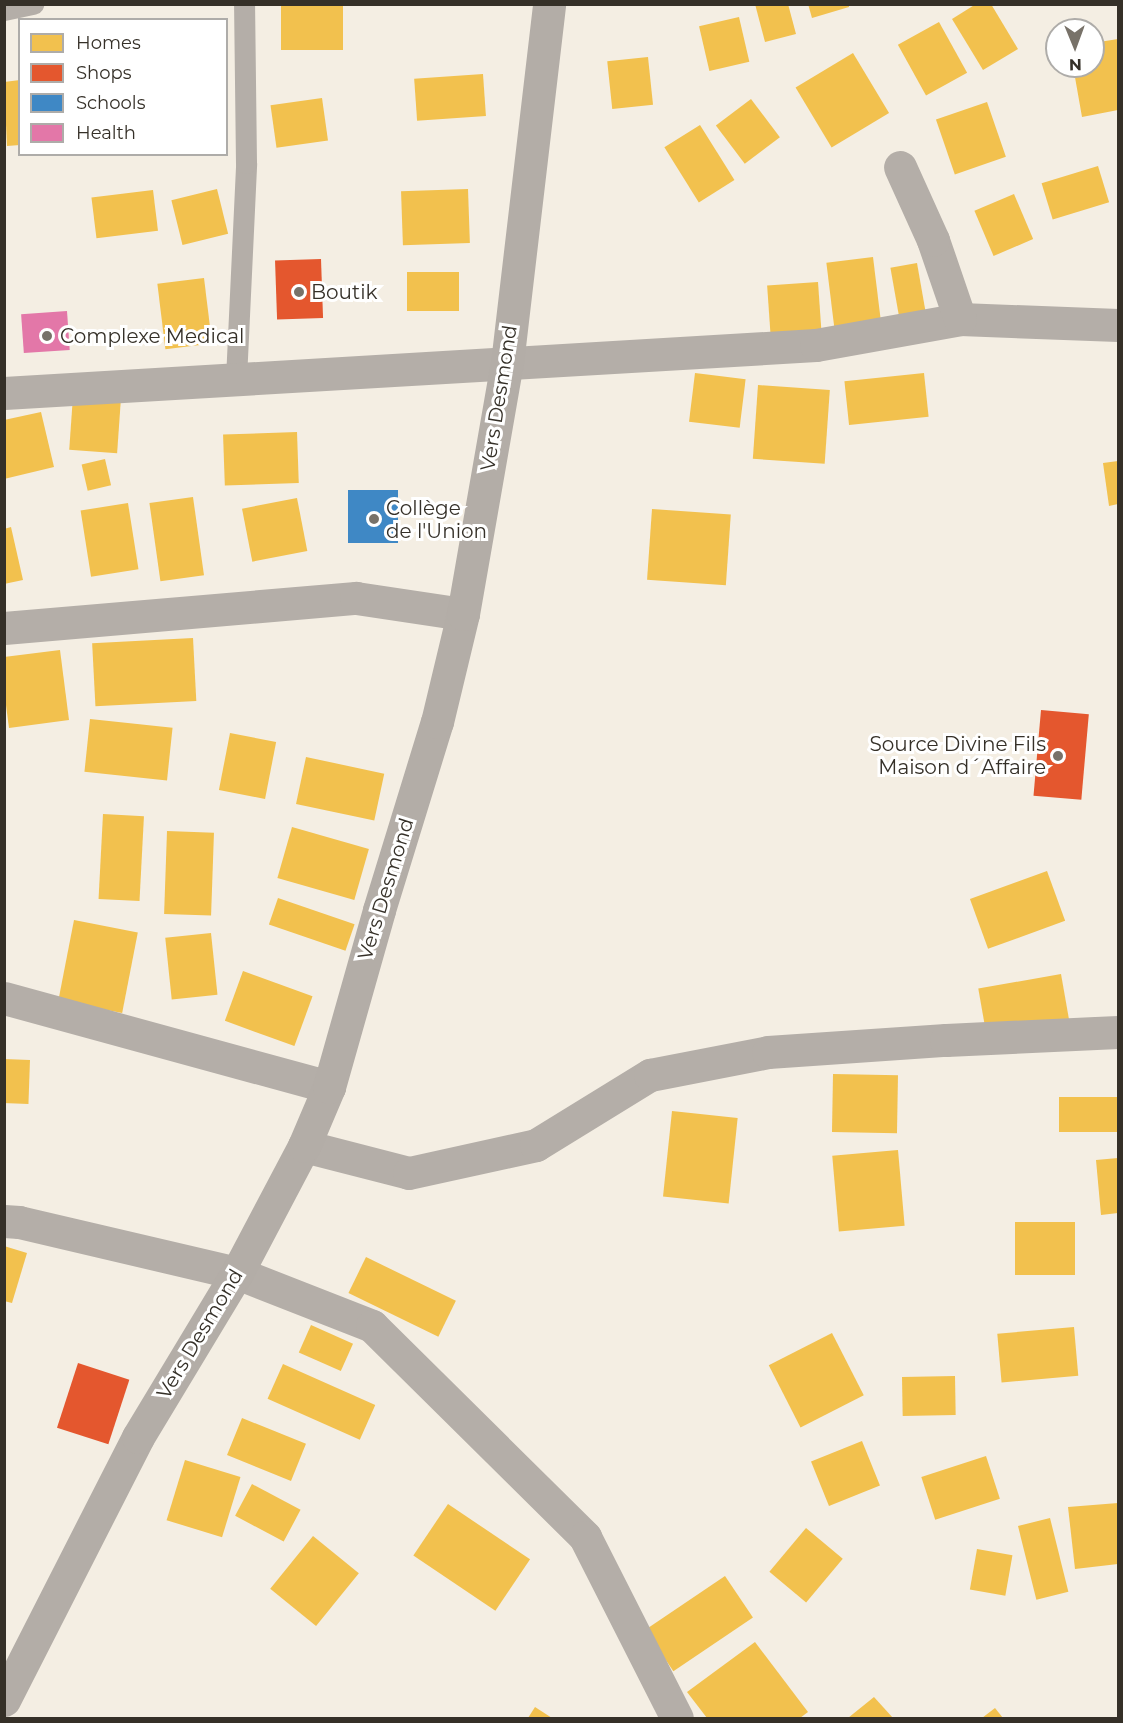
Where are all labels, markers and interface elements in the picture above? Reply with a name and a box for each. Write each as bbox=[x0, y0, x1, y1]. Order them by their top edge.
legend bbox=[18, 18, 228, 156]
north arrow bbox=[1045, 18, 1105, 78]
text: Homes bbox=[76, 32, 141, 54]
text: N bbox=[1069, 55, 1082, 74]
text: Shops bbox=[76, 62, 132, 84]
text: Schools bbox=[76, 92, 145, 114]
text: Health bbox=[76, 122, 136, 144]
place label: Boutik bbox=[311, 280, 378, 304]
marker: Boutik bbox=[292, 285, 306, 299]
street label: Vers Desmond bbox=[476, 323, 522, 473]
place label: Complexe Medical bbox=[60, 324, 244, 348]
marker: Complexe Medical bbox=[38, 327, 56, 345]
place label: Collège de l'Union bbox=[386, 496, 487, 543]
marker: Collège de l'Union bbox=[367, 512, 381, 526]
place label: Source Divine Fils Maison d´Affaire bbox=[869, 732, 1046, 779]
marker: Source Divine Fils Maison d´Affaire bbox=[1051, 749, 1065, 763]
street label: Vers Desmond bbox=[353, 815, 419, 963]
street label: Vers Desmond bbox=[152, 1265, 248, 1403]

